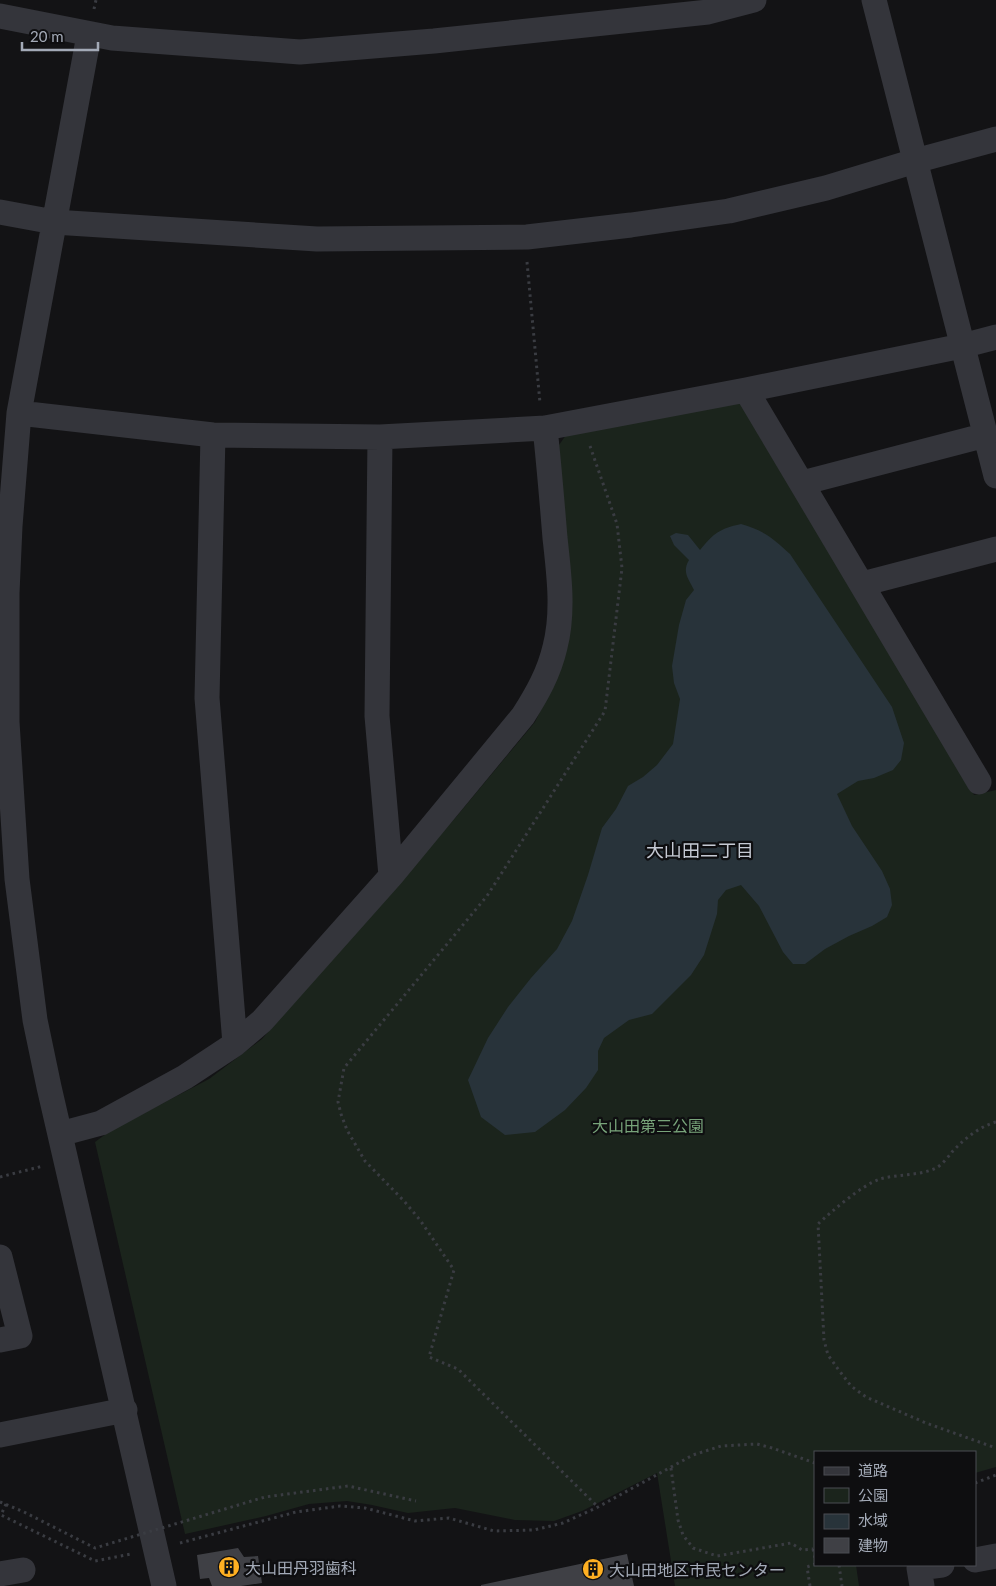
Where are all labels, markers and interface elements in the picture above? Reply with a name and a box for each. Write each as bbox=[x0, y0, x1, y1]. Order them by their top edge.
scale bar bbox=[22, 20, 99, 52]
text: 20 m bbox=[30, 27, 64, 45]
district label: 大山田二丁目 bbox=[646, 839, 754, 861]
park label: 大山田第三公園 bbox=[592, 1116, 704, 1135]
legend bbox=[814, 1451, 976, 1566]
text: 道路 bbox=[858, 1461, 888, 1479]
text: 公園 bbox=[858, 1486, 888, 1504]
text: 水域 bbox=[858, 1511, 888, 1529]
text: 建物 bbox=[858, 1536, 888, 1554]
building icon: 大山田丹羽歯科 bbox=[217, 1555, 241, 1579]
building icon: 大山田地区市民センター bbox=[581, 1557, 605, 1581]
place label: 大山田丹羽歯科 bbox=[245, 1558, 357, 1577]
place label: 大山田地区市民センター bbox=[609, 1560, 785, 1579]

